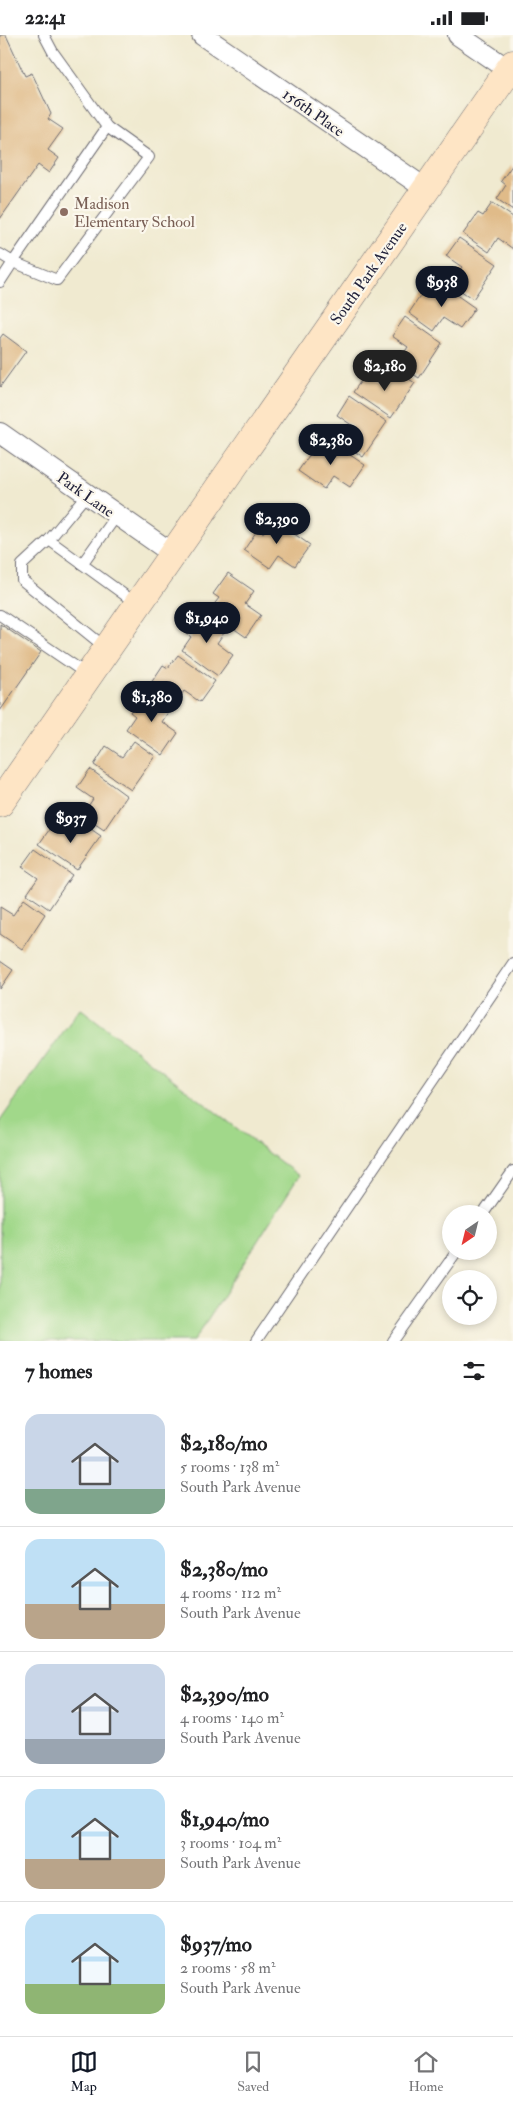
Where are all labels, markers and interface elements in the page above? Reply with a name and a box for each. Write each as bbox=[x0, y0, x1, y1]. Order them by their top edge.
text: 22:41 bbox=[25, 6, 66, 30]
street label: 156th Place bbox=[279, 84, 348, 142]
place label: Madison Elementary School bbox=[74, 194, 195, 232]
marker: Madison Elementary School bbox=[58, 206, 70, 218]
street label: South Park Avenue bbox=[326, 218, 412, 329]
pin: $938 bbox=[412, 265, 472, 308]
text: $938 bbox=[427, 272, 457, 292]
pin: $2,180 bbox=[344, 349, 426, 392]
text: $2,180 bbox=[364, 356, 406, 376]
pin: $2,380 bbox=[290, 423, 372, 466]
text: $2,380 bbox=[310, 430, 352, 450]
street label: Park Lane bbox=[53, 468, 118, 522]
pin: $2,390 bbox=[236, 503, 318, 545]
text: $2,390 bbox=[255, 509, 299, 529]
pin: $1,940 bbox=[166, 601, 248, 644]
text: $1,940 bbox=[185, 608, 229, 628]
pin: $1,380 bbox=[111, 681, 193, 723]
text: $1,380 bbox=[132, 687, 172, 707]
pin: $937 bbox=[41, 801, 101, 844]
text: $937 bbox=[56, 808, 86, 828]
north arrow bbox=[442, 1205, 498, 1260]
map controls bbox=[442, 1205, 497, 1325]
button: locate bbox=[442, 1270, 497, 1325]
icon: filters bbox=[460, 1357, 488, 1385]
text: 7 homes bbox=[25, 1358, 92, 1385]
text: $2,180/mo bbox=[180, 1430, 267, 1457]
icon: home bbox=[65, 1434, 125, 1494]
text: 5 rooms · 138 m² bbox=[180, 1457, 279, 1477]
text: South Park Avenue bbox=[180, 1477, 301, 1497]
text: $2,380/mo bbox=[180, 1556, 268, 1583]
icon: home bbox=[65, 1559, 125, 1619]
text: 4 rooms · 112 m² bbox=[180, 1583, 281, 1603]
text: South Park Avenue bbox=[180, 1603, 301, 1623]
text: $2,390/mo bbox=[180, 1681, 269, 1708]
icon: home bbox=[65, 1684, 125, 1744]
text: 4 rooms · 140 m² bbox=[180, 1708, 284, 1728]
text: South Park Avenue bbox=[180, 1728, 301, 1748]
text: $1,940/mo bbox=[180, 1806, 269, 1833]
icon: home bbox=[65, 1809, 125, 1869]
text: 3 rooms · 104 m² bbox=[180, 1833, 281, 1853]
text: South Park Avenue bbox=[180, 1853, 301, 1873]
text: $937/mo bbox=[180, 1931, 252, 1958]
icon: home bbox=[65, 1934, 125, 1994]
text: 2 rooms · 58 m² bbox=[180, 1958, 275, 1978]
text: South Park Avenue bbox=[180, 1978, 301, 1998]
tab: Map bbox=[70, 2048, 98, 2095]
tab: Saved bbox=[237, 2048, 269, 2095]
tab: Home bbox=[409, 2048, 443, 2095]

